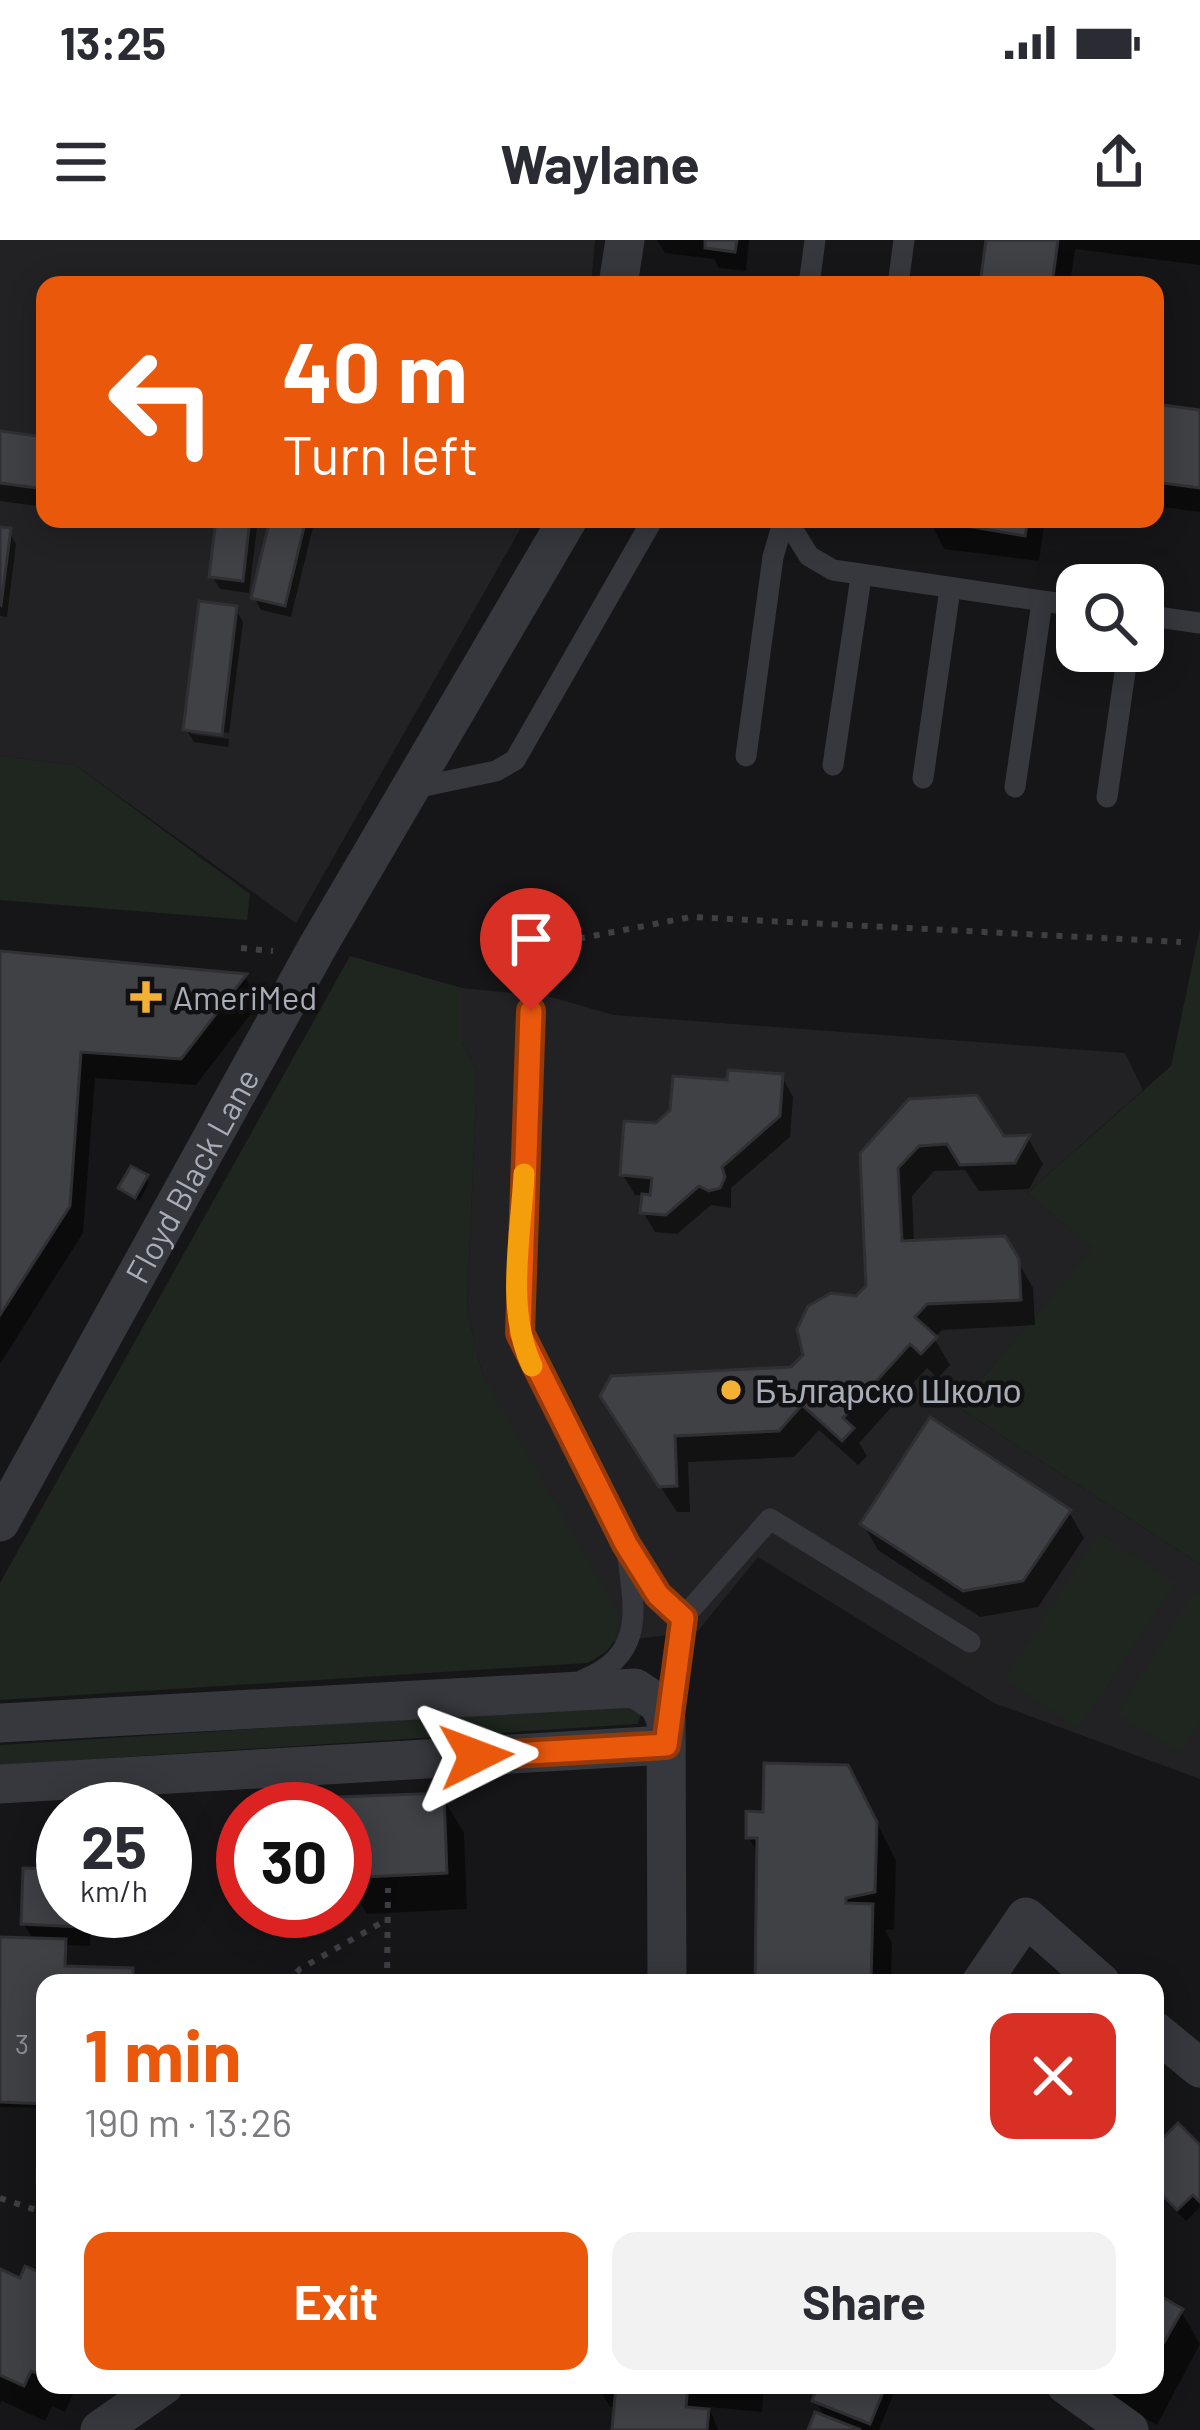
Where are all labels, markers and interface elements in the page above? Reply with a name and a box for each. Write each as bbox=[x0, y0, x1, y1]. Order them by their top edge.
text: 13:25 bbox=[60, 15, 166, 69]
icon: menu bbox=[48, 129, 114, 195]
icon: share bbox=[1086, 129, 1152, 195]
text: Waylane bbox=[500, 130, 700, 195]
text: 40 m bbox=[282, 319, 468, 420]
icon: left bbox=[84, 324, 240, 480]
text: Turn left bbox=[282, 421, 479, 486]
map controls bbox=[1056, 564, 1164, 672]
button: search bbox=[1056, 564, 1164, 672]
pin bbox=[480, 888, 582, 1011]
icon: arrive bbox=[498, 906, 564, 972]
place label: AmeriMed bbox=[173, 977, 317, 1017]
marker: AmeriMed bbox=[130, 981, 162, 1013]
street label: Floyd Black Lane bbox=[116, 1061, 267, 1290]
place label: Българско Школо bbox=[755, 1370, 1021, 1410]
marker: Българско Школо bbox=[718, 1377, 744, 1403]
position arrow bbox=[413, 1693, 539, 1819]
speed limit sign: 30 bbox=[216, 1782, 372, 1938]
text: 25 bbox=[81, 1809, 147, 1881]
text: km/h bbox=[80, 1872, 148, 1908]
text: 1 min bbox=[84, 2010, 242, 2096]
button: close bbox=[990, 2013, 1116, 2139]
house number: 3 bbox=[15, 2027, 29, 2059]
text: 190 m · 13:26 bbox=[84, 2098, 292, 2145]
button: Exit bbox=[84, 2232, 588, 2370]
button: Share bbox=[612, 2232, 1116, 2370]

